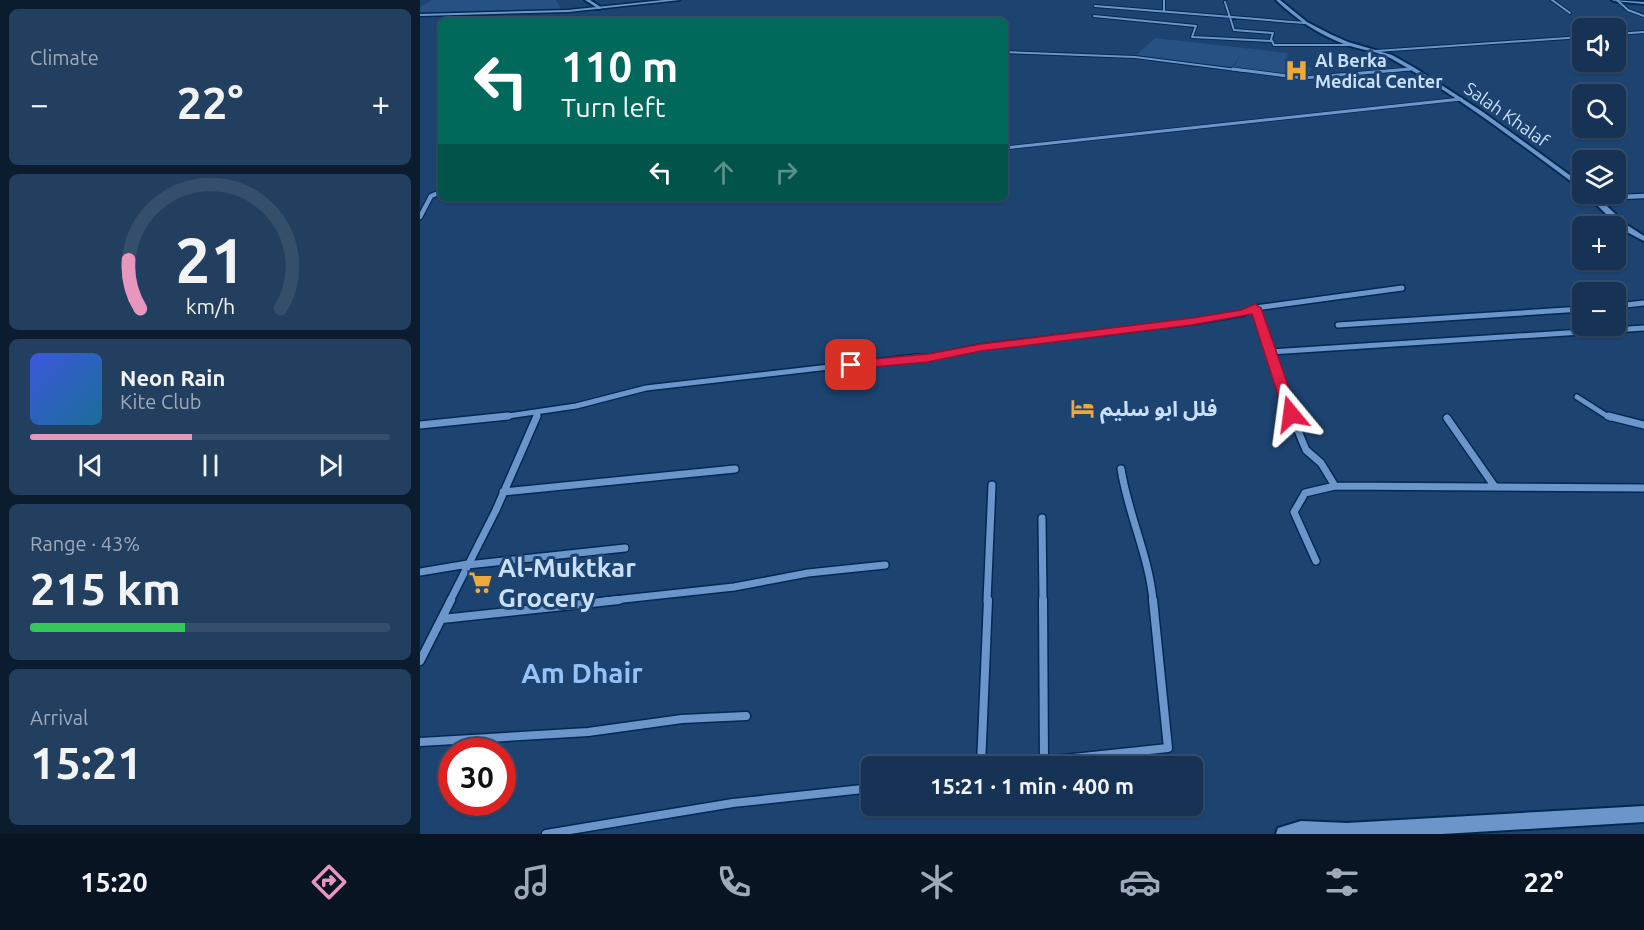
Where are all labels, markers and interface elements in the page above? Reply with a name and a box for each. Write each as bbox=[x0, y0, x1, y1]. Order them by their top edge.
map controls bbox=[1572, 18, 1626, 336]
button: sound bbox=[1572, 18, 1626, 72]
icon: left bbox=[462, 42, 540, 120]
text: 110 m bbox=[561, 43, 678, 90]
text: Climate bbox=[30, 46, 99, 69]
place label: Al Berka Medical Center bbox=[1315, 50, 1443, 91]
hospital icon: Al Berka Medical Center bbox=[1284, 57, 1310, 83]
text: 22° bbox=[177, 77, 243, 128]
street label: Salah Khalaf bbox=[1461, 78, 1553, 151]
button: search bbox=[1572, 84, 1626, 138]
text: − bbox=[30, 85, 49, 122]
text: + bbox=[371, 85, 390, 122]
text: Turn left bbox=[561, 92, 665, 122]
button: layers bbox=[1572, 150, 1626, 204]
icon: left bbox=[644, 156, 677, 189]
icon: ahead bbox=[707, 156, 740, 189]
icon: right bbox=[770, 156, 803, 189]
button: + bbox=[1572, 216, 1626, 270]
text: 21 bbox=[175, 225, 245, 295]
button: − bbox=[1572, 282, 1626, 336]
text: km/h bbox=[185, 294, 235, 318]
pin bbox=[825, 339, 876, 390]
icon: arrive bbox=[834, 348, 867, 381]
text: Neon Rain bbox=[120, 365, 225, 390]
position arrow bbox=[1259, 382, 1323, 446]
text: Kite Club bbox=[120, 390, 202, 413]
hotel icon: فلل ابو سليم bbox=[1069, 395, 1095, 421]
place label: فلل ابو سليم bbox=[1100, 396, 1217, 424]
icon: previous bbox=[74, 449, 107, 482]
icon: pause bbox=[194, 449, 227, 482]
icon: next bbox=[314, 449, 347, 482]
text: Range · 43% bbox=[30, 532, 140, 555]
place label: Al-Muktkar Grocery bbox=[498, 553, 636, 612]
text: 215 km bbox=[30, 563, 181, 614]
supermarket icon: Al-Muktkar Grocery bbox=[467, 569, 493, 595]
district label: Am Dhair bbox=[521, 657, 643, 688]
text: Arrival bbox=[30, 706, 88, 729]
text: 15:21 bbox=[30, 737, 143, 788]
speed limit sign: 30 bbox=[438, 738, 516, 816]
text: 15:21 · 1 min · 400 m bbox=[930, 773, 1134, 798]
icon: directions bbox=[308, 861, 350, 903]
icon: music bbox=[511, 861, 553, 903]
icon: phone bbox=[713, 861, 755, 903]
icon: climate bbox=[916, 861, 958, 903]
icon: car bbox=[1119, 861, 1161, 903]
icon: filters bbox=[1321, 861, 1363, 903]
text: 15:20 bbox=[80, 867, 148, 897]
text: 22° bbox=[1524, 867, 1564, 897]

